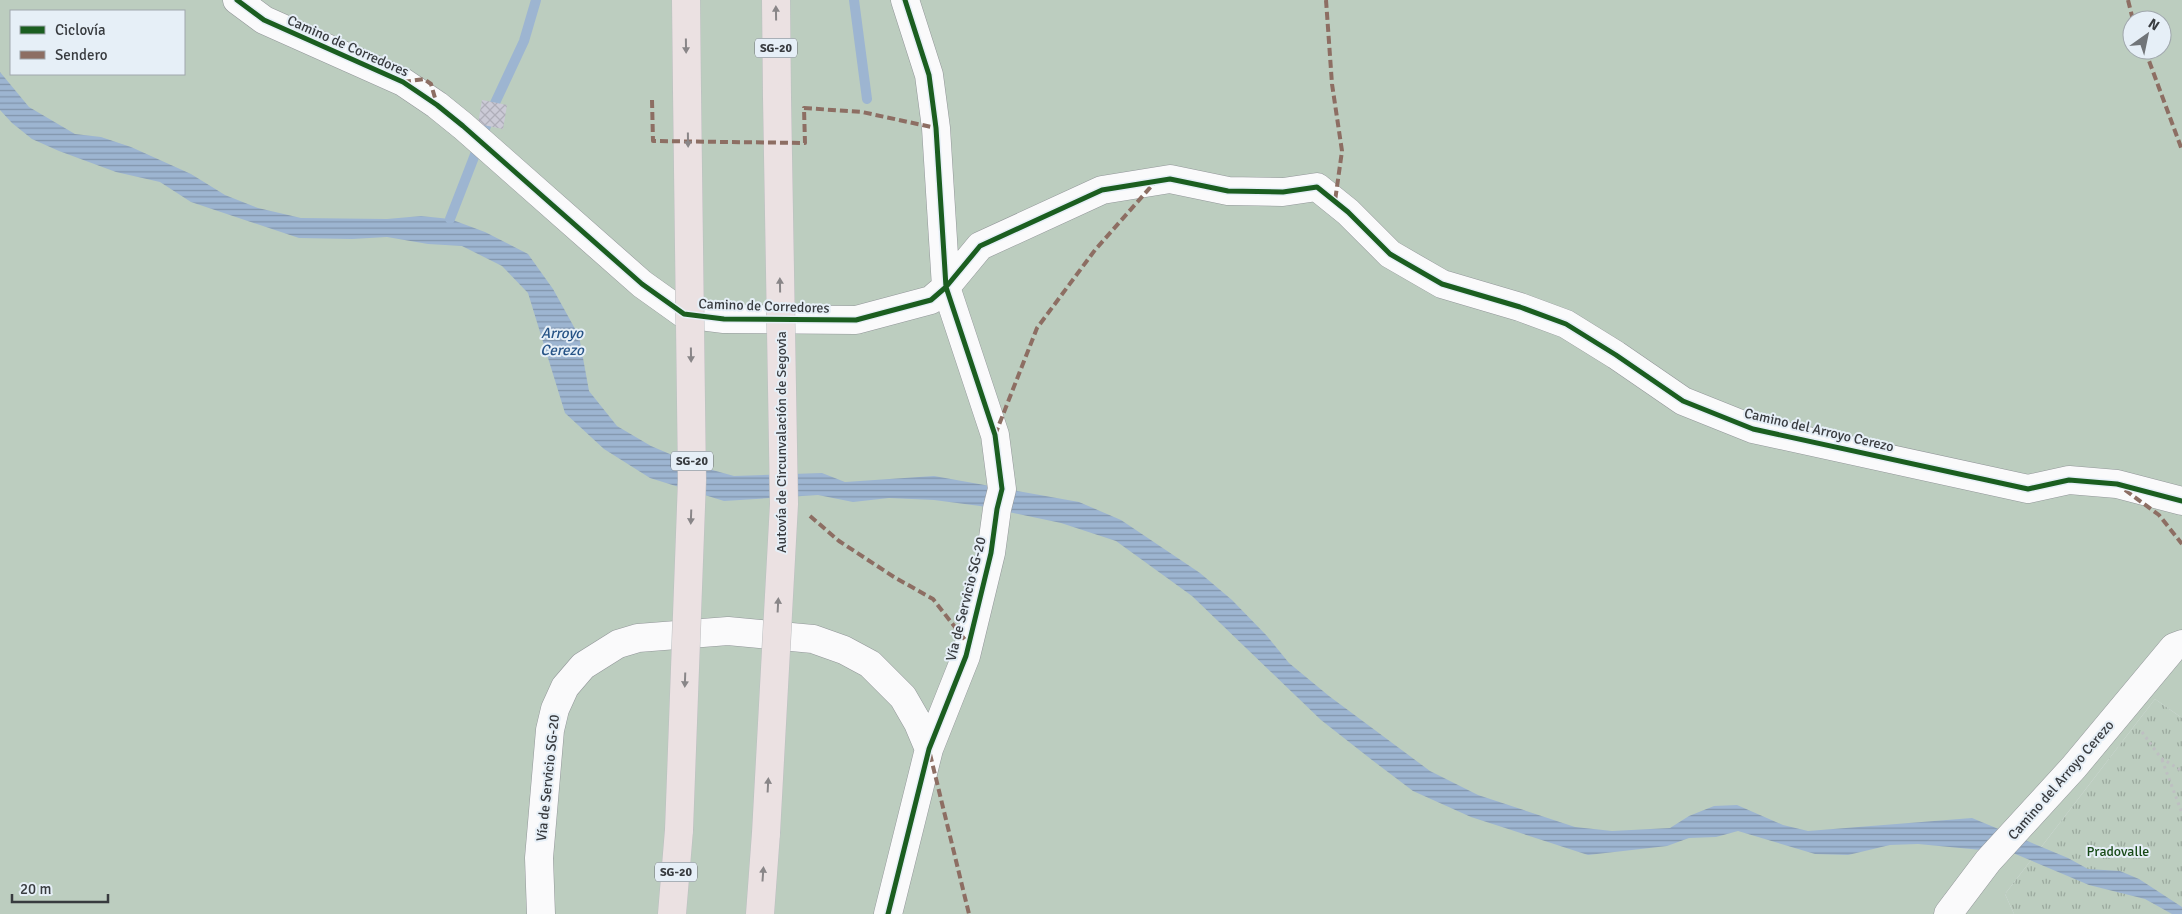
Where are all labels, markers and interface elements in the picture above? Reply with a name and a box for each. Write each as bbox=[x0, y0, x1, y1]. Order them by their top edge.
one-way arrow bbox=[772, 5, 780, 21]
legend bbox=[10, 10, 185, 75]
north arrow bbox=[2122, 10, 2172, 60]
street label: Camino de Corredores bbox=[285, 12, 411, 80]
text: N bbox=[2145, 15, 2163, 34]
text: Ciclovía bbox=[55, 21, 106, 39]
one-way arrow bbox=[683, 38, 691, 54]
road number: SG-20 bbox=[755, 38, 797, 58]
text: Sendero bbox=[55, 46, 108, 64]
one-way arrow bbox=[684, 132, 692, 148]
one-way arrow bbox=[776, 277, 784, 293]
street label: Camino de Corredores bbox=[698, 295, 830, 317]
water label: Arroyo Cerezo bbox=[540, 324, 585, 359]
street label: Autovía de Circunvalación de Segovia bbox=[773, 331, 790, 553]
one-way arrow bbox=[687, 347, 695, 363]
street label: Camino del Arroyo Cerezo bbox=[1743, 405, 1895, 455]
road number: SG-20 bbox=[671, 452, 713, 471]
one-way arrow bbox=[686, 510, 694, 526]
street label: Vía de Servicio SG-20 bbox=[942, 535, 990, 663]
one-way arrow bbox=[775, 597, 783, 613]
one-way arrow bbox=[680, 672, 688, 688]
street label: Vía de Servicio SG-20 bbox=[533, 714, 563, 842]
street label: Camino del Arroyo Cerezo bbox=[2004, 717, 2118, 843]
one-way arrow bbox=[765, 776, 773, 792]
park label: Pradovalle bbox=[2087, 843, 2149, 860]
road number: SG-20 bbox=[655, 862, 697, 882]
one-way arrow bbox=[759, 865, 767, 881]
scale bar bbox=[12, 872, 109, 904]
text: 20 m bbox=[20, 880, 51, 898]

